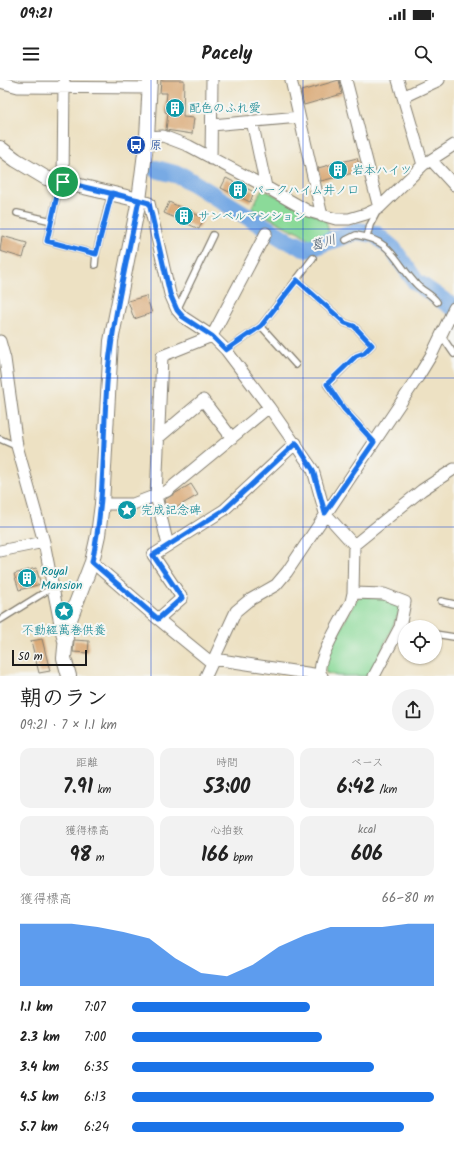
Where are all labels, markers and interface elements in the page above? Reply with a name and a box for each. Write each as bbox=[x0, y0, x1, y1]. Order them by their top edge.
text: 09:21 bbox=[20, 2, 52, 26]
text: Pacely bbox=[202, 40, 252, 69]
icon: menu bbox=[20, 43, 42, 65]
icon: search bbox=[412, 43, 434, 65]
building icon: 配色のふれ愛 bbox=[164, 97, 186, 119]
place label: 配色のふれ愛 bbox=[189, 99, 261, 118]
bus stop icon: 原 bbox=[125, 134, 147, 156]
place label: 原 bbox=[150, 136, 162, 155]
building icon: 岩本ハイツ bbox=[327, 159, 349, 181]
place label: 岩本ハイツ bbox=[352, 161, 412, 180]
pin bbox=[46, 165, 80, 199]
icon: arrive bbox=[52, 171, 74, 193]
building icon: パークハイム井ノ口 bbox=[227, 179, 249, 201]
place label: パークハイム井ノ口 bbox=[252, 181, 359, 200]
building icon: サンベルマンション bbox=[173, 205, 195, 227]
place label: サンベルマンション bbox=[198, 207, 306, 226]
water label: 葛川 bbox=[308, 230, 339, 257]
place icon: 完成記念碑 bbox=[116, 499, 138, 521]
place label: 完成記念碑 bbox=[141, 501, 201, 520]
place label: Royal Mansion bbox=[41, 562, 82, 595]
building icon: Royal Mansion bbox=[16, 567, 38, 589]
place icon: 不動經萬巻供養 bbox=[53, 600, 75, 622]
map controls bbox=[398, 620, 442, 664]
button: locate bbox=[398, 620, 442, 664]
place label: 不動經萬巻供養 bbox=[22, 621, 106, 640]
scale bar bbox=[12, 648, 87, 667]
text: 50 m bbox=[18, 648, 43, 666]
text: 朝のラン bbox=[20, 682, 108, 717]
button: share bbox=[392, 689, 434, 731]
text: 09:21 · 7 × 1.1 km bbox=[20, 715, 117, 736]
text: 距離 bbox=[76, 754, 98, 772]
text: 時間 bbox=[216, 754, 238, 772]
text: ペース bbox=[351, 754, 383, 772]
text: 7.91 bbox=[63, 772, 93, 804]
text: 53:00 bbox=[204, 772, 250, 804]
text: 6:42 bbox=[337, 772, 375, 804]
text: km bbox=[93, 781, 111, 799]
text: /km bbox=[375, 781, 397, 799]
text: kcal bbox=[358, 821, 376, 839]
text: 獲得標高 bbox=[65, 822, 109, 840]
text: 心拍数 bbox=[211, 822, 244, 840]
text: 606 bbox=[351, 839, 383, 871]
text: 98 bbox=[69, 840, 91, 872]
text: 166 bbox=[201, 840, 229, 872]
text: m bbox=[91, 849, 105, 867]
text: bpm bbox=[229, 849, 253, 867]
text: 66–80 m bbox=[382, 888, 434, 909]
text: 獲得標高 bbox=[20, 889, 72, 910]
text: 1.1 km bbox=[20, 997, 53, 1018]
text: 7:07 bbox=[84, 997, 106, 1018]
text: 2.3 km bbox=[20, 1027, 60, 1048]
text: 7:00 bbox=[84, 1027, 106, 1048]
text: 3.4 km bbox=[20, 1057, 59, 1078]
text: 6:35 bbox=[84, 1057, 109, 1078]
text: 4.5 km bbox=[20, 1087, 59, 1108]
text: 6:13 bbox=[84, 1087, 106, 1108]
text: 5.7 km bbox=[20, 1117, 58, 1138]
text: 6:24 bbox=[84, 1117, 109, 1138]

